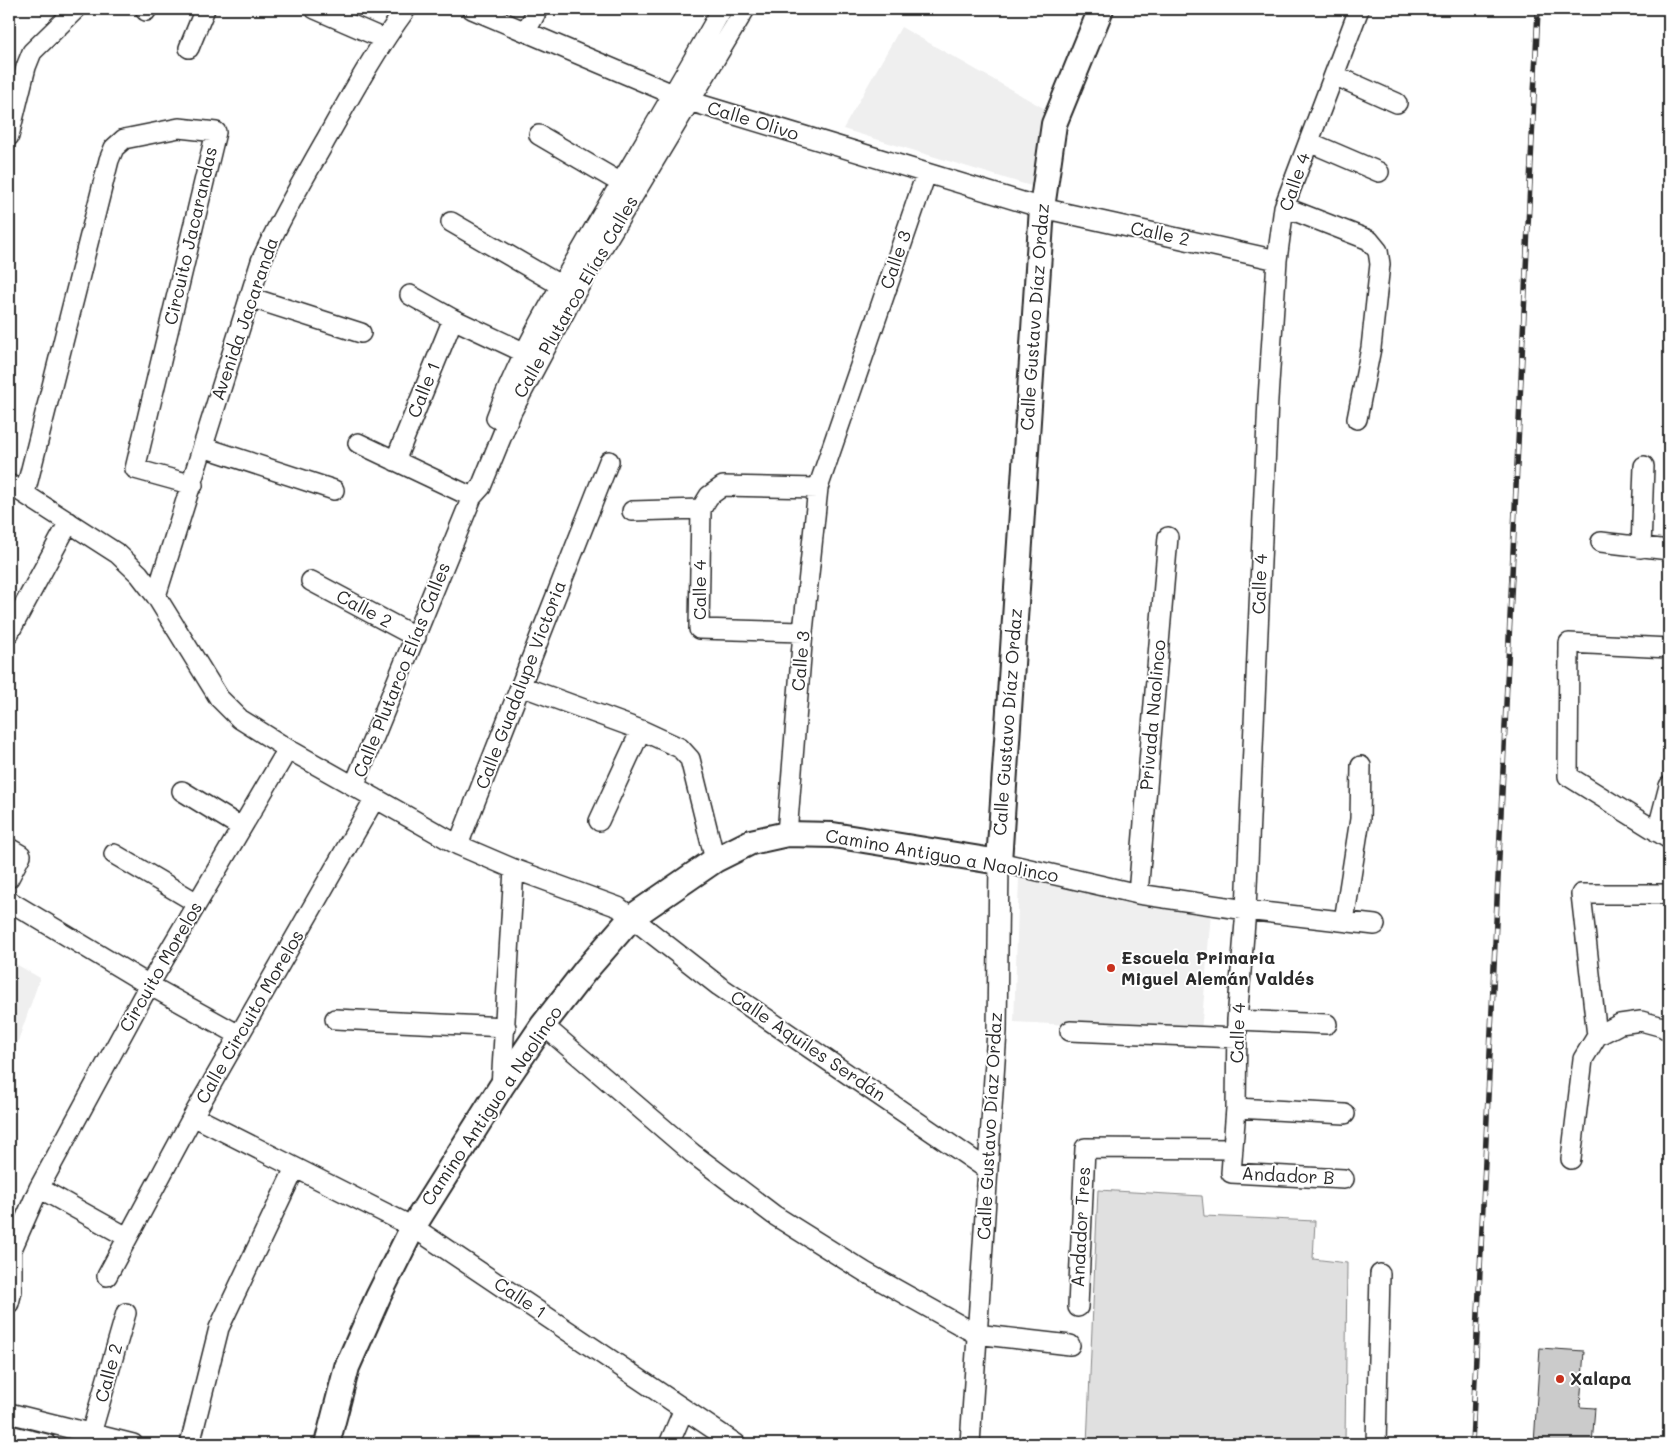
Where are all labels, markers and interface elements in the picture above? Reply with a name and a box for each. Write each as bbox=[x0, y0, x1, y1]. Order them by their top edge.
street label: Calle Olivo bbox=[705, 95, 802, 145]
street label: Circuito Jacarandas bbox=[158, 144, 222, 327]
street label: Calle 4 bbox=[1273, 149, 1315, 214]
street label: Calle Plutarco Elías Calles bbox=[507, 191, 643, 402]
street label: Calle Gustavo Díaz Ordaz bbox=[1014, 202, 1054, 431]
street label: Calle 2 bbox=[1128, 215, 1192, 251]
street label: Calle 3 bbox=[874, 227, 916, 292]
street label: Avenida Jacaranda bbox=[205, 234, 283, 403]
street label: Calle 1 bbox=[401, 358, 445, 421]
street label: Calle 4 bbox=[1246, 553, 1272, 615]
street label: Calle Plutarco Elías Calles bbox=[347, 559, 455, 781]
street label: Calle 4 bbox=[687, 559, 711, 620]
street label: Calle Guadalupe Victoria bbox=[469, 577, 571, 792]
street label: Calle 2 bbox=[332, 583, 397, 633]
street label: Calle Gustavo Díaz Ordaz bbox=[987, 607, 1027, 836]
street label: Calle 3 bbox=[785, 630, 815, 692]
street label: Privada Naolinco bbox=[1133, 638, 1171, 791]
street label: Camino Antiguo a Naolinco bbox=[824, 823, 1061, 887]
street label: Circuito Morelos bbox=[113, 897, 207, 1036]
street label: Calle Circuito Morelos bbox=[190, 925, 309, 1108]
place label: Escuela Primaria Miguel Alemán Valdés bbox=[1121, 945, 1314, 990]
marker: Escuela Primaria Miguel Alemán Valdés bbox=[1105, 962, 1117, 974]
street label: Calle Aquiles Serdán bbox=[726, 984, 891, 1106]
street label: Camino Antiguo a Naolinco bbox=[415, 1001, 567, 1210]
street label: Calle 4 bbox=[1224, 1002, 1250, 1064]
street label: Calle Gustavo Díaz Ordaz bbox=[971, 1011, 1007, 1240]
street label: Andador B bbox=[1241, 1161, 1335, 1189]
street label: Andador Tres bbox=[1065, 1166, 1095, 1288]
street label: Calle 1 bbox=[490, 1271, 551, 1323]
street label: Calle 2 bbox=[89, 1341, 127, 1405]
place label: Xalapa bbox=[1570, 1366, 1632, 1390]
marker: Xalapa bbox=[1554, 1373, 1566, 1385]

